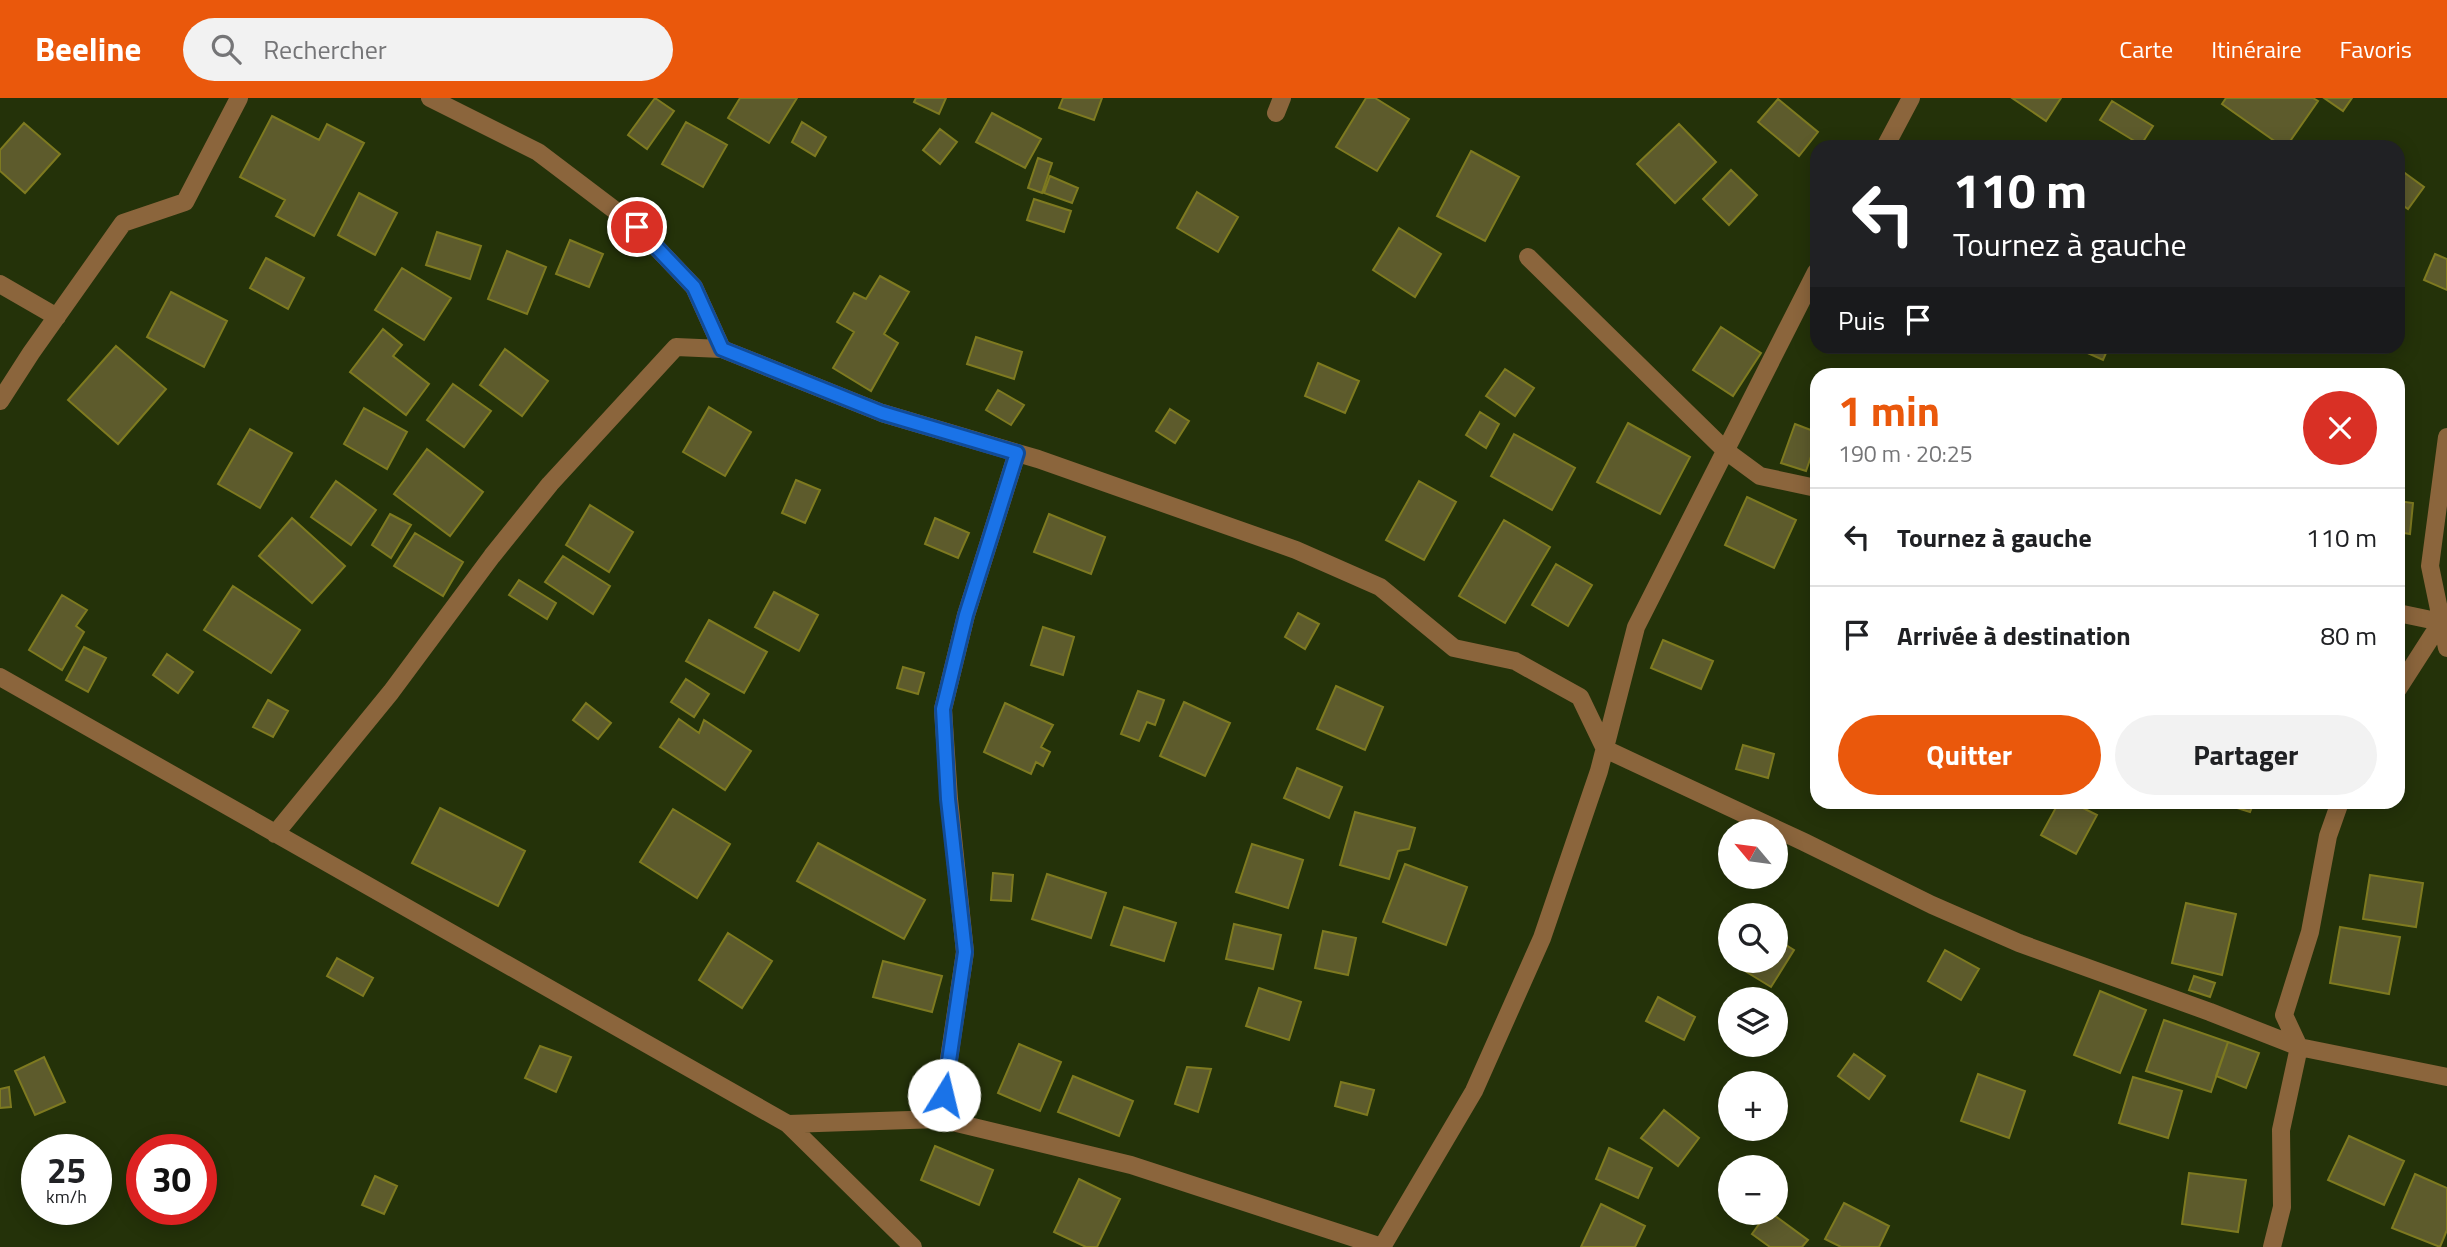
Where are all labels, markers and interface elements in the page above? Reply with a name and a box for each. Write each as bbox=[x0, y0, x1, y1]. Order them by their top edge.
search box bbox=[183, 18, 673, 81]
text: Beeline bbox=[35, 24, 141, 74]
icon: search bbox=[207, 30, 245, 68]
text: Rechercher bbox=[263, 30, 387, 69]
text: Carte bbox=[2119, 31, 2173, 67]
text: Itinéraire bbox=[2211, 31, 2302, 67]
text: Favoris bbox=[2340, 31, 2412, 67]
text: 110 m bbox=[1953, 152, 2087, 227]
icon: left bbox=[1838, 168, 1929, 259]
pin bbox=[607, 197, 667, 257]
icon: arrive bbox=[618, 208, 656, 246]
text: Tournez à gauche bbox=[1953, 220, 2187, 268]
text: Puis bbox=[1838, 301, 1885, 340]
icon: arrive bbox=[1899, 301, 1937, 339]
text: 1 min bbox=[1838, 378, 1940, 442]
button: close bbox=[2303, 391, 2377, 465]
text: 190 m · 20:25 bbox=[1838, 436, 1973, 471]
icon: left bbox=[1838, 518, 1876, 556]
text: Tournez à gauche bbox=[1897, 518, 2092, 557]
text: 110 m bbox=[2306, 518, 2377, 557]
icon: arrive bbox=[1838, 616, 1876, 654]
text: Arrivée à destination bbox=[1897, 616, 2131, 655]
text: 80 m bbox=[2320, 616, 2377, 655]
button: Quitter bbox=[1838, 715, 2101, 795]
button: Partager bbox=[2115, 715, 2377, 795]
north arrow bbox=[1718, 819, 1788, 889]
map controls bbox=[1718, 819, 1788, 1225]
button: search bbox=[1718, 903, 1788, 973]
button: layers bbox=[1718, 987, 1788, 1057]
position arrow bbox=[907, 1058, 981, 1132]
button: + bbox=[1718, 1071, 1788, 1141]
speed limit sign: 30 bbox=[126, 1134, 217, 1225]
text: 25 bbox=[47, 1143, 86, 1197]
button: − bbox=[1718, 1155, 1788, 1225]
text: km/h bbox=[46, 1183, 87, 1210]

